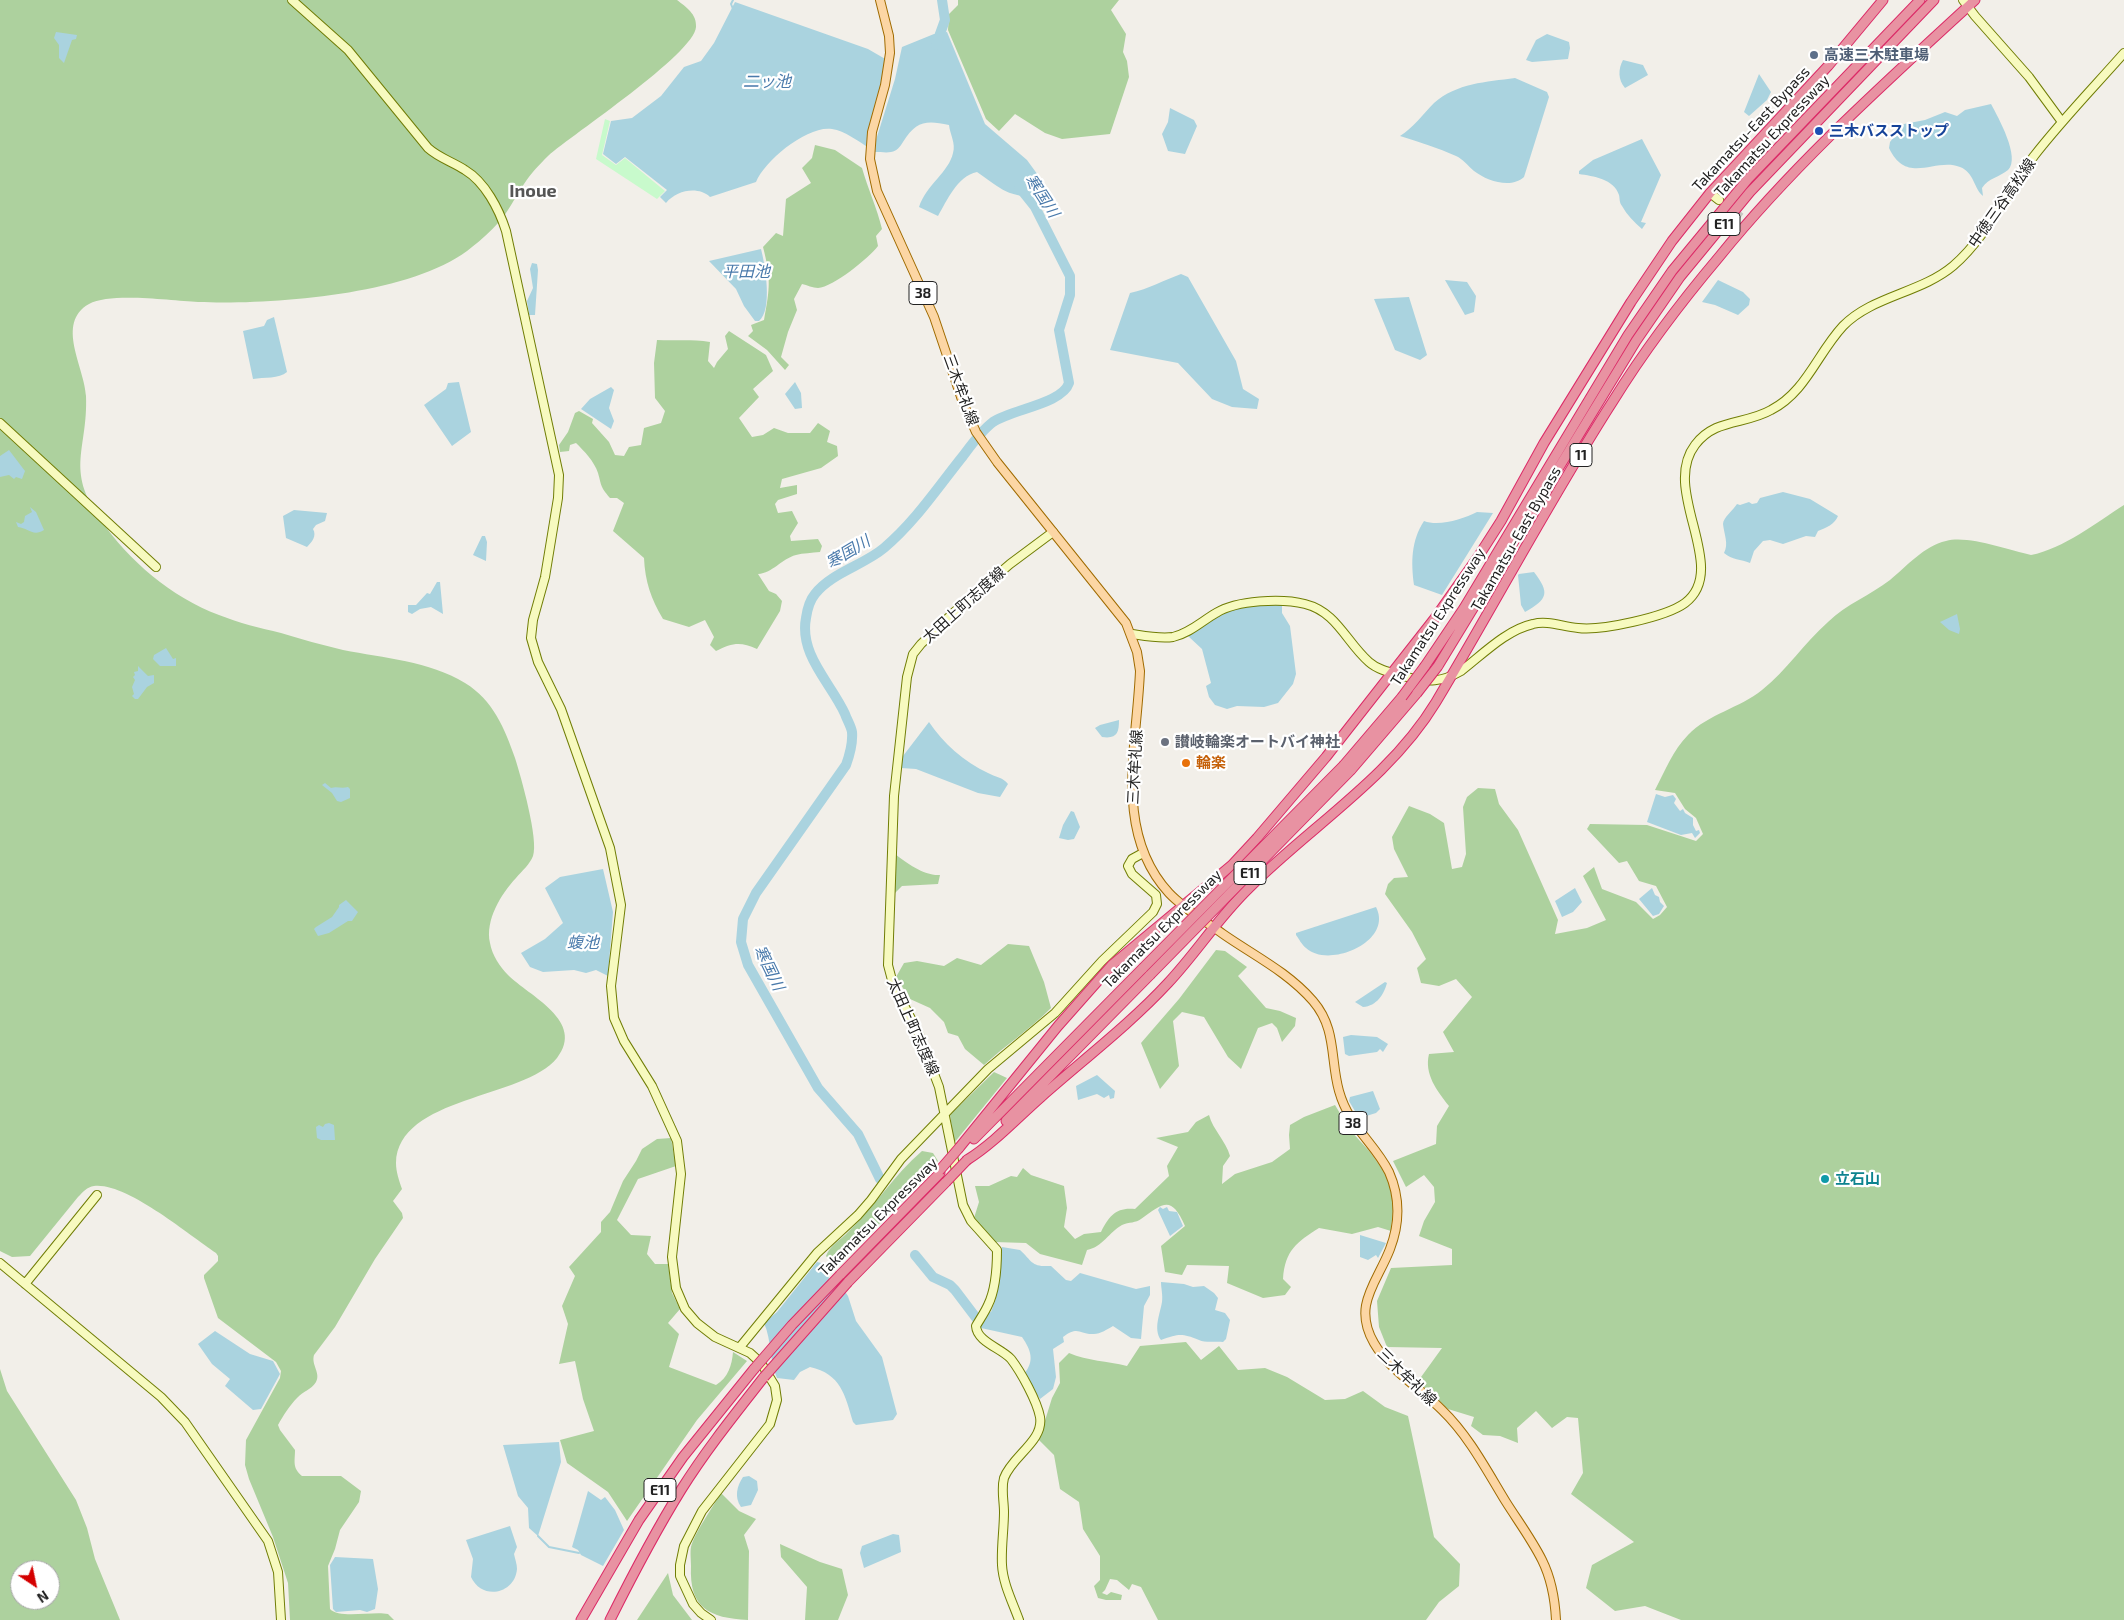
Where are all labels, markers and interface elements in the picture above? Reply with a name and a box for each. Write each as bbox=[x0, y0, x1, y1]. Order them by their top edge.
place label: 高速三木駐車場 bbox=[1824, 46, 1929, 64]
marker: 高速三木駐車場 bbox=[1808, 49, 1820, 61]
street label: Takamatsu-East Bypass bbox=[1688, 63, 1814, 195]
street label: Takamatsu Expressway bbox=[1711, 71, 1833, 201]
water label: 二ッ池 bbox=[743, 72, 791, 92]
place label: 三木バスストップ bbox=[1829, 122, 1949, 140]
marker: 三木バスストップ bbox=[1813, 125, 1825, 137]
street label: 中徳三谷高松線 bbox=[1965, 155, 2039, 251]
water label: 寒国川 bbox=[1021, 171, 1063, 221]
district label: Inoue bbox=[509, 180, 557, 202]
road number: E11 bbox=[1708, 212, 1740, 235]
water label: 平田池 bbox=[722, 262, 770, 282]
road number: 38 bbox=[909, 282, 937, 304]
street label: 三木牟礼線 bbox=[940, 352, 982, 428]
road number: 11 bbox=[1570, 444, 1592, 466]
street label: Takamatsu-East Bypass bbox=[1467, 463, 1565, 615]
water label: 寒国川 bbox=[822, 531, 874, 573]
street label: Takamatsu Expressway bbox=[1387, 545, 1489, 689]
street label: 太田上町志度線 bbox=[919, 563, 1009, 647]
street label: 三木牟礼線 bbox=[1124, 729, 1146, 805]
place label: 讃岐輪楽オートバイ神社 bbox=[1175, 733, 1340, 751]
marker: 讃岐輪楽オートバイ神社 bbox=[1159, 736, 1171, 748]
place label: 輪楽 bbox=[1196, 754, 1226, 772]
marker: 輪楽 bbox=[1180, 757, 1192, 769]
road number: E11 bbox=[1234, 861, 1266, 884]
street label: Takamatsu Expressway bbox=[1099, 866, 1225, 992]
water label: 蝮池 bbox=[567, 933, 599, 953]
water label: 寒国川 bbox=[750, 942, 788, 994]
street label: 太田上町志度線 bbox=[883, 975, 943, 1079]
road number: 38 bbox=[1339, 1112, 1367, 1134]
street label: Takamatsu Expressway bbox=[815, 1154, 941, 1280]
place label: 立石山 bbox=[1835, 1170, 1880, 1188]
marker: 立石山 bbox=[1819, 1173, 1831, 1185]
street label: 三木牟礼線 bbox=[1374, 1344, 1440, 1410]
road number: E11 bbox=[644, 1478, 676, 1502]
north arrow bbox=[10, 1560, 60, 1610]
text: N bbox=[34, 1587, 52, 1607]

